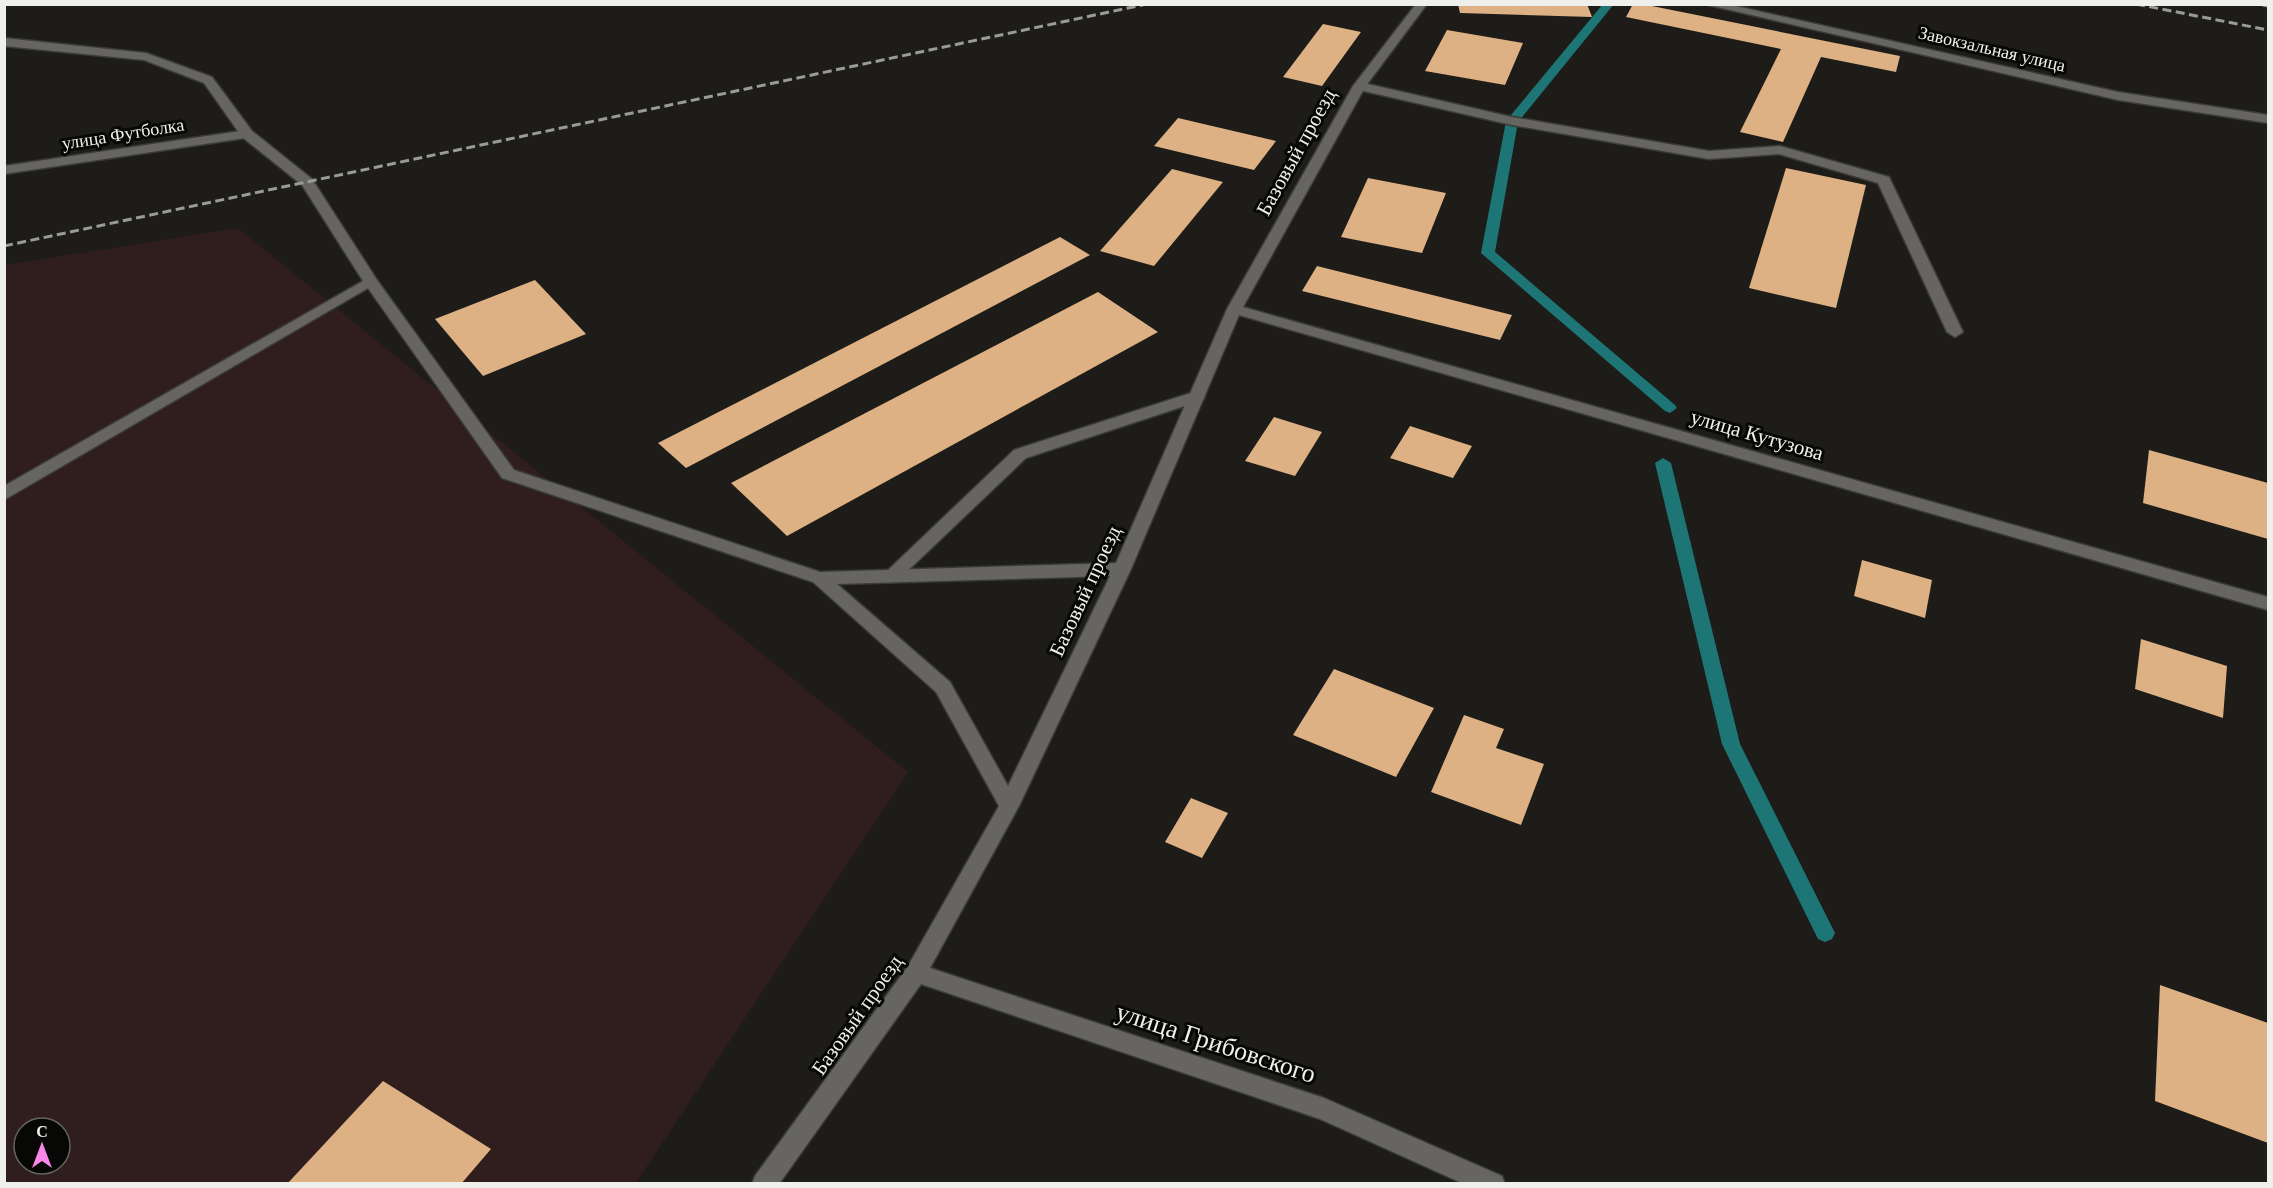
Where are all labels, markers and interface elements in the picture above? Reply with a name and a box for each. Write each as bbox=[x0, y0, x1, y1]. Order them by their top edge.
street label: Завокзальная улица bbox=[1917, 22, 2067, 76]
street label: Базовый проезд bbox=[1251, 84, 1341, 220]
street label: улица Футболка bbox=[60, 114, 186, 154]
street label: улица Кутузова bbox=[1688, 405, 1827, 466]
street label: Базовый проезд bbox=[1044, 522, 1126, 660]
street label: Базовый проезд bbox=[807, 950, 908, 1080]
street label: улица Грибовского bbox=[1112, 997, 1320, 1089]
north arrow bbox=[12, 1116, 72, 1176]
text: С bbox=[36, 1123, 48, 1140]

